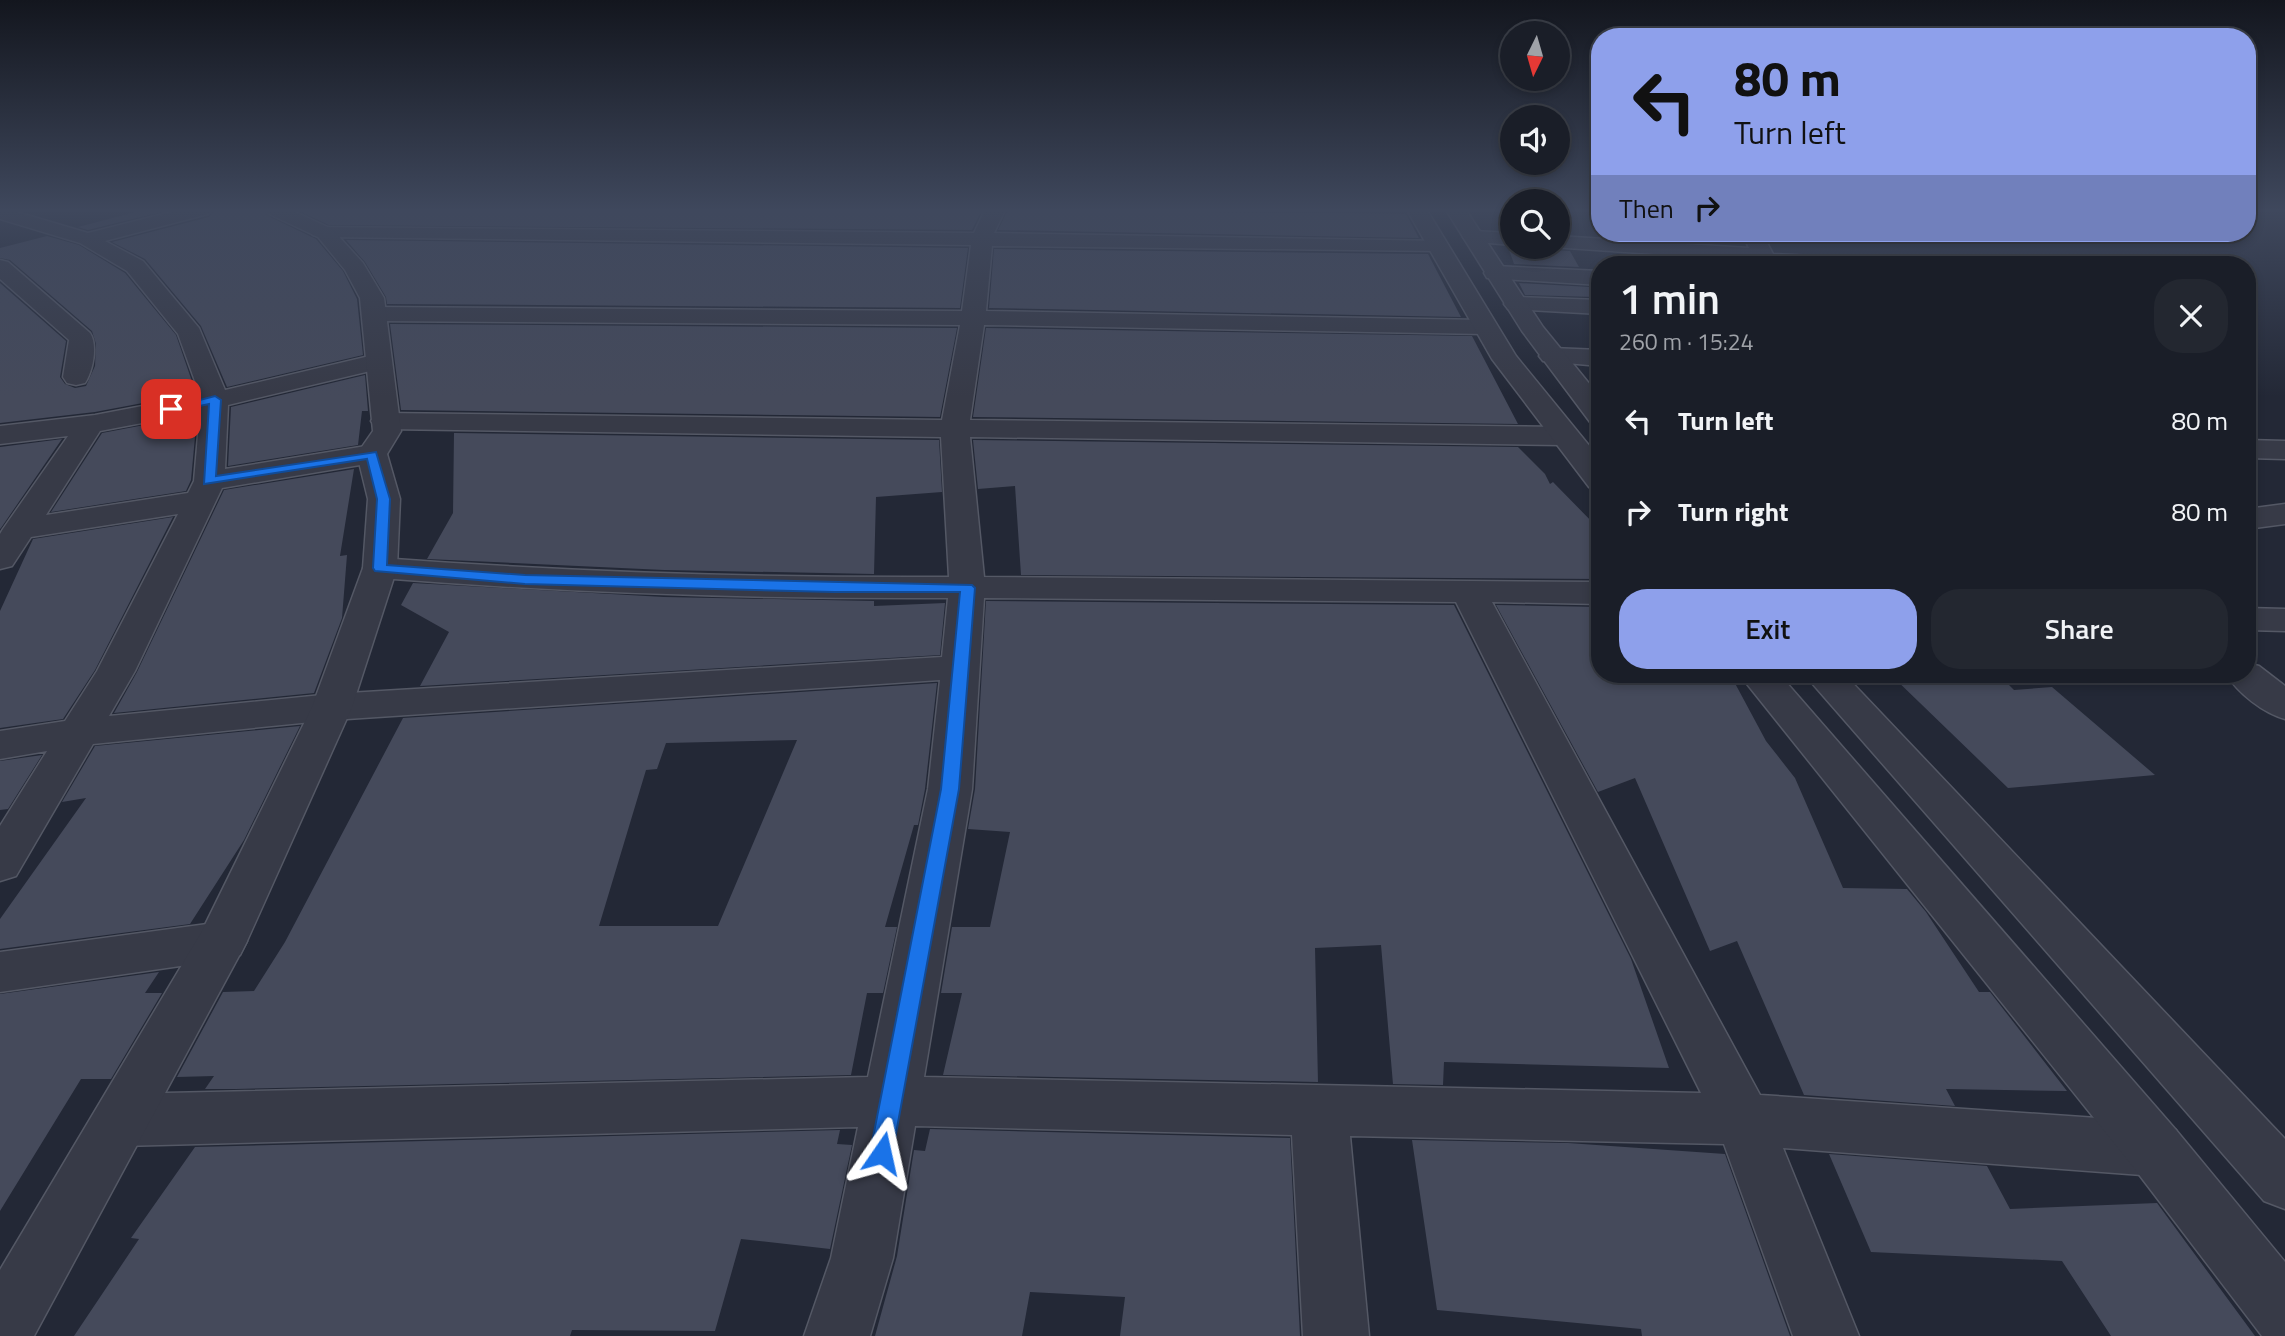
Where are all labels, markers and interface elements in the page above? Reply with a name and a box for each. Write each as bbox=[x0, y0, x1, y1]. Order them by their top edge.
north arrow bbox=[1500, 21, 1570, 91]
map controls bbox=[1500, 21, 1570, 259]
text: 80 m bbox=[1734, 40, 1841, 115]
icon: left bbox=[1619, 56, 1710, 147]
button: sound bbox=[1500, 105, 1570, 175]
text: Turn left bbox=[1734, 108, 1846, 156]
button: search bbox=[1500, 189, 1570, 259]
text: Then bbox=[1619, 189, 1674, 228]
icon: right bbox=[1688, 189, 1726, 227]
text: 1 min bbox=[1619, 266, 1720, 330]
button: close bbox=[2154, 279, 2228, 353]
text: 260 m · 15:24 bbox=[1619, 324, 1754, 359]
pin bbox=[141, 379, 201, 439]
icon: arrive bbox=[152, 390, 190, 428]
text: Turn left bbox=[1678, 401, 1773, 440]
text: 80 m bbox=[2171, 401, 2228, 440]
icon: left bbox=[1619, 402, 1657, 440]
text: Turn right bbox=[1678, 492, 1789, 531]
text: 80 m bbox=[2171, 492, 2228, 531]
icon: right bbox=[1619, 493, 1657, 531]
button: Exit bbox=[1619, 589, 1917, 669]
button: Share bbox=[1931, 589, 2228, 669]
position arrow bbox=[845, 1116, 919, 1190]

